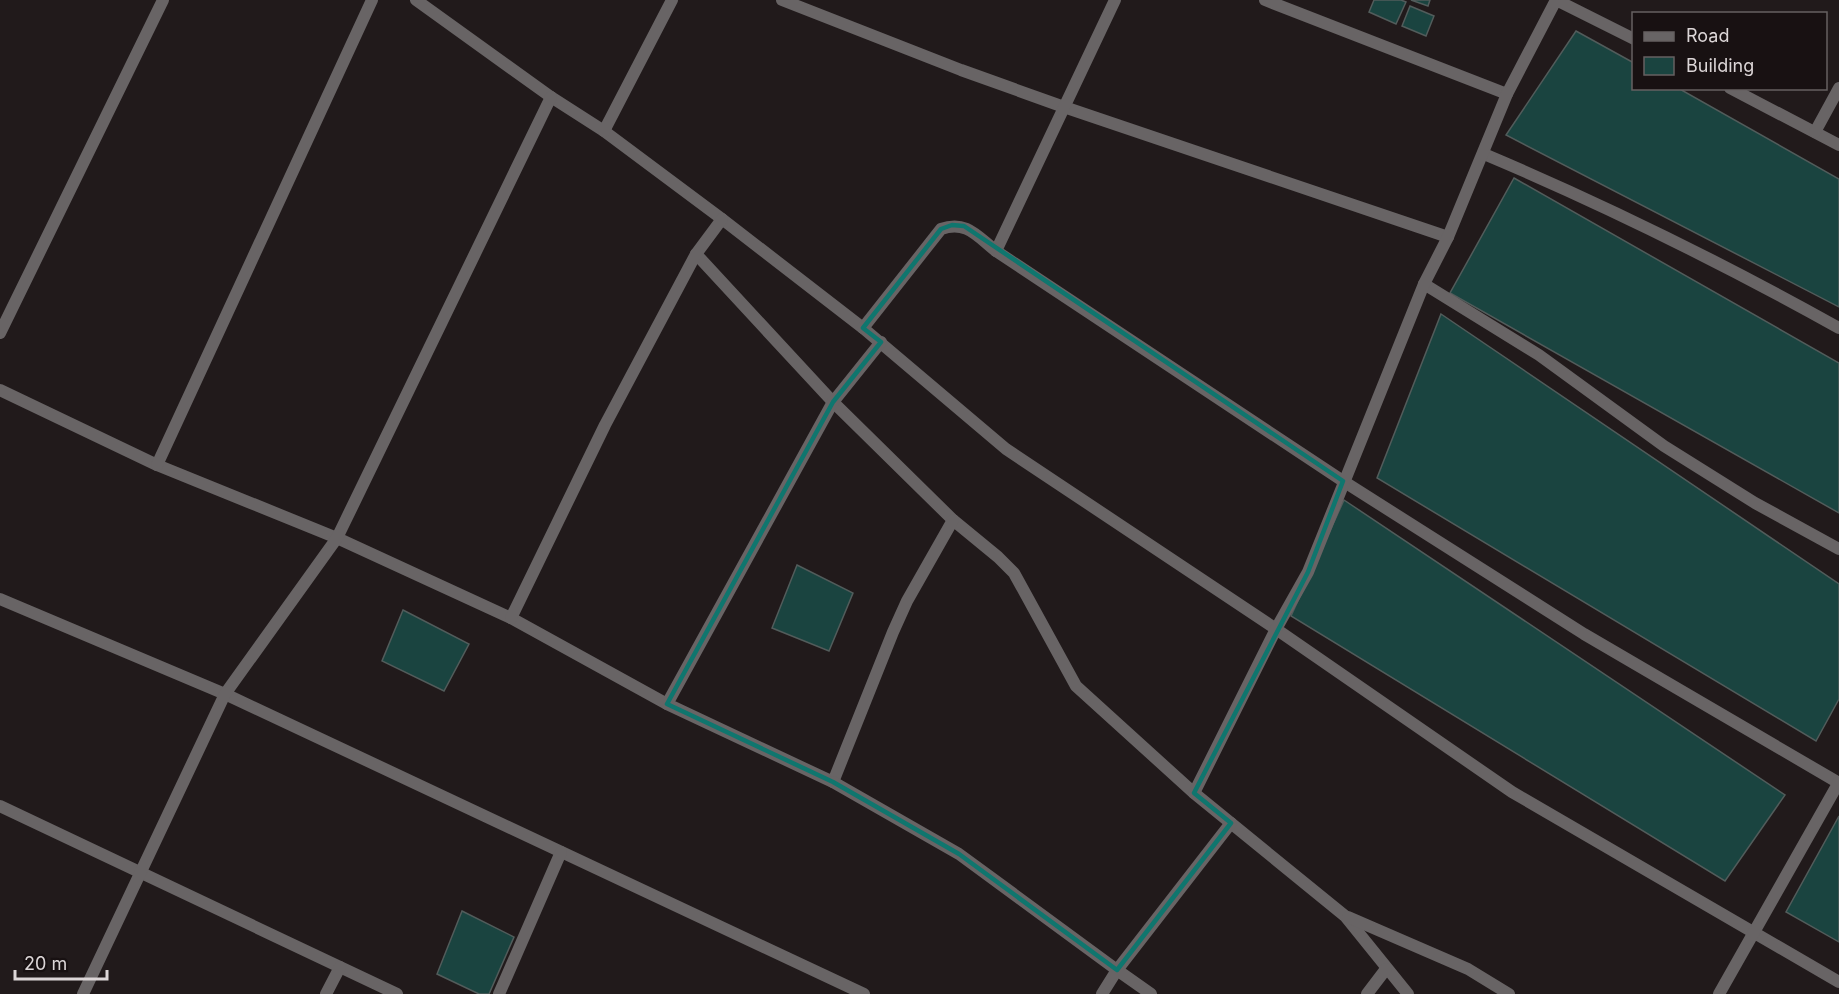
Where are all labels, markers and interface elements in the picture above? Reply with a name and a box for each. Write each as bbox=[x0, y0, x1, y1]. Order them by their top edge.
legend bbox=[1632, 12, 1827, 90]
text: Road bbox=[1686, 25, 1729, 46]
text: Building bbox=[1686, 55, 1754, 76]
scale bar bbox=[15, 943, 106, 981]
text: 20 m bbox=[24, 953, 67, 974]

